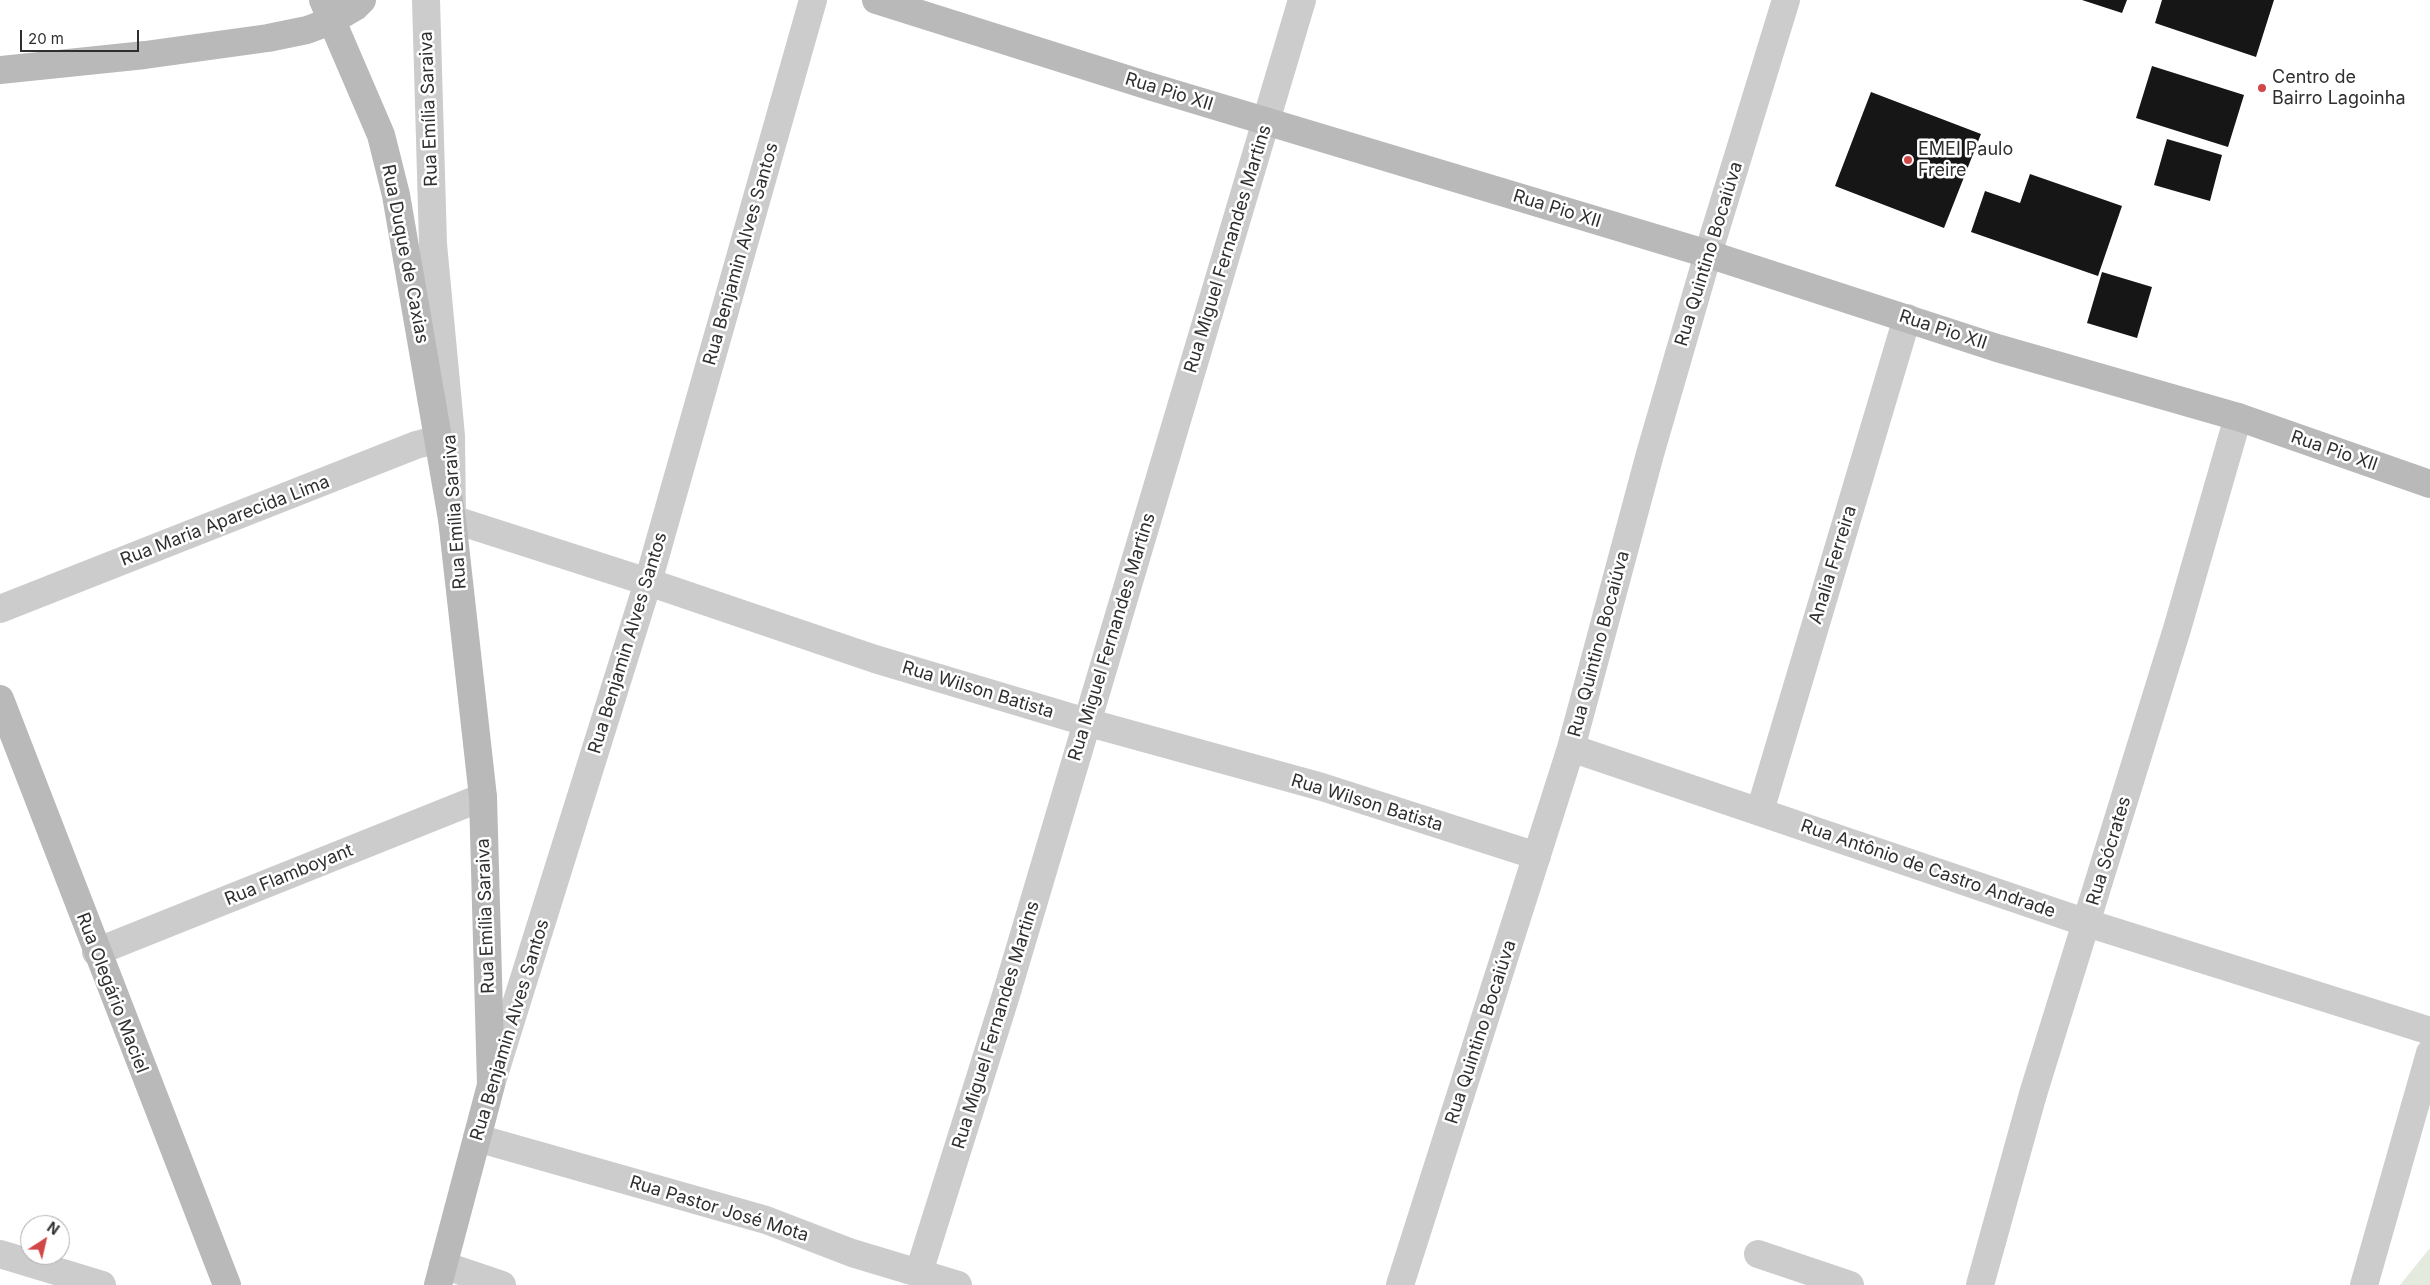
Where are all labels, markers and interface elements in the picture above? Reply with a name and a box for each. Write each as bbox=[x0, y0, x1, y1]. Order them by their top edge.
scale bar bbox=[22, 20, 141, 52]
text: 20 m bbox=[28, 29, 64, 48]
street label: Rua Emília Saraiva bbox=[415, 31, 443, 187]
place label: Centro de Bairro Lagoinha bbox=[2272, 67, 2405, 110]
street label: Rua Pio XII bbox=[1122, 68, 1216, 116]
marker: Centro de Bairro Lagoinha bbox=[2256, 82, 2268, 94]
street label: Rua Miguel Fernandes Martins bbox=[1180, 122, 1276, 376]
place label: EMEI Paulo Freire bbox=[1918, 139, 2013, 182]
street label: Rua Benjamin Alves Santos bbox=[699, 140, 783, 368]
marker: EMEI Paulo Freire bbox=[1902, 154, 1914, 166]
street label: Rua Quintino Bocaiúva bbox=[1671, 159, 1747, 349]
street label: Rua Duque de Caxias bbox=[377, 163, 433, 345]
street label: Rua Pio XII bbox=[1510, 185, 1604, 233]
street label: Rua Pio XII bbox=[1896, 306, 1990, 354]
street label: Rua Pio Xll bbox=[2288, 426, 2380, 476]
street label: Rua Emília Saraiva bbox=[439, 434, 471, 590]
street label: Rua Maria Aparecida Lima bbox=[117, 471, 333, 571]
street label: Analia Ferreira bbox=[1805, 503, 1861, 627]
street label: Rua Miguel Fernandes Martins bbox=[1064, 510, 1160, 764]
street label: Rua Benjamin Alves Santos bbox=[584, 530, 672, 756]
street label: Rua Quintino Bocaiúva bbox=[1564, 549, 1634, 739]
street label: Rua Wilson Batista bbox=[900, 657, 1056, 723]
street label: Rua Wilson Batista bbox=[1289, 770, 1445, 836]
street label: Rua Sócrates bbox=[2082, 794, 2136, 908]
street label: Rua Antônio de Castro Andrade bbox=[1798, 815, 2058, 923]
street label: Rua Emília Saraiva bbox=[472, 838, 500, 994]
street label: Rua Flamboyant bbox=[222, 839, 356, 911]
street label: Rua Miguel Fernandes Martins bbox=[948, 898, 1044, 1152]
street label: Rua Olegário Maciel bbox=[71, 910, 153, 1076]
street label: Rua Benjamin Alves Santos bbox=[466, 917, 554, 1143]
street label: Rua Quintino Bocaiúva bbox=[1441, 937, 1521, 1127]
street label: Rua Pastor José Mota bbox=[627, 1171, 811, 1247]
north arrow bbox=[20, 1215, 70, 1265]
text: N bbox=[44, 1218, 63, 1238]

